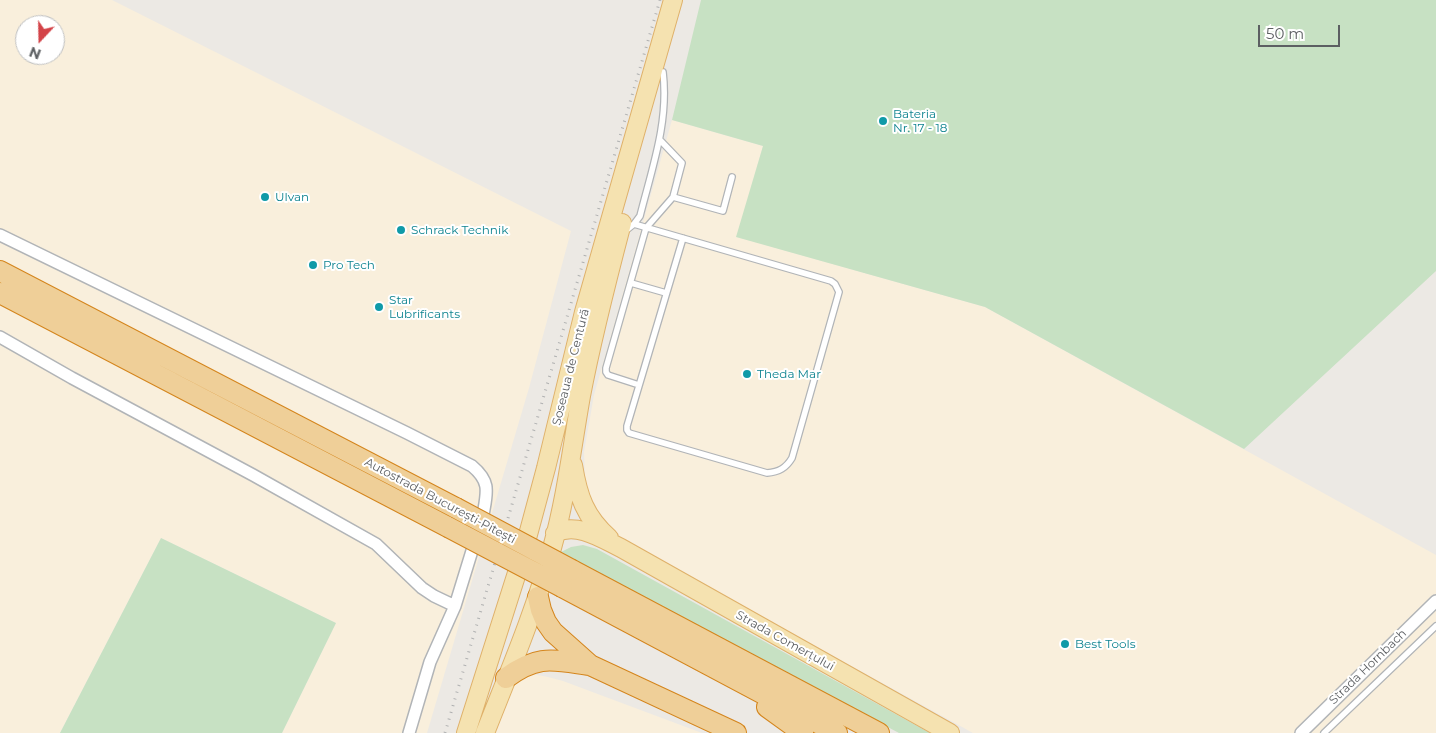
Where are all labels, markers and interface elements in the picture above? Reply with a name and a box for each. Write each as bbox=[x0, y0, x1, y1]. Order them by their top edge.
north arrow bbox=[15, 15, 65, 65]
scale bar bbox=[1261, 15, 1344, 47]
text: 50 m bbox=[1266, 24, 1304, 43]
text: N bbox=[26, 43, 43, 63]
place label: Bateria Nr. 17 - 18 bbox=[893, 107, 947, 135]
marker: Bateria Nr. 17 - 18 bbox=[877, 115, 889, 127]
place label: Ulvan bbox=[275, 190, 309, 204]
marker: Ulvan bbox=[259, 191, 271, 203]
place label: Schrack Technik bbox=[411, 223, 508, 237]
marker: Schrack Technik bbox=[395, 224, 407, 236]
place label: Pro Tech bbox=[323, 258, 375, 272]
marker: Pro Tech bbox=[307, 259, 319, 271]
place label: Star Lubrificants bbox=[389, 293, 460, 321]
marker: Star Lubrificants bbox=[373, 301, 385, 313]
street label: Șoseaua de Centură bbox=[550, 307, 592, 427]
place label: Theda Mar bbox=[757, 367, 821, 381]
marker: Theda Mar bbox=[741, 368, 753, 380]
street label: Autostrada București-Pitești bbox=[362, 455, 518, 547]
street label: Strada Comerțului bbox=[733, 608, 837, 674]
street label: Strada Hornbach bbox=[1326, 626, 1410, 708]
place label: Best Tools bbox=[1075, 637, 1136, 651]
marker: Best Tools bbox=[1059, 638, 1071, 650]

